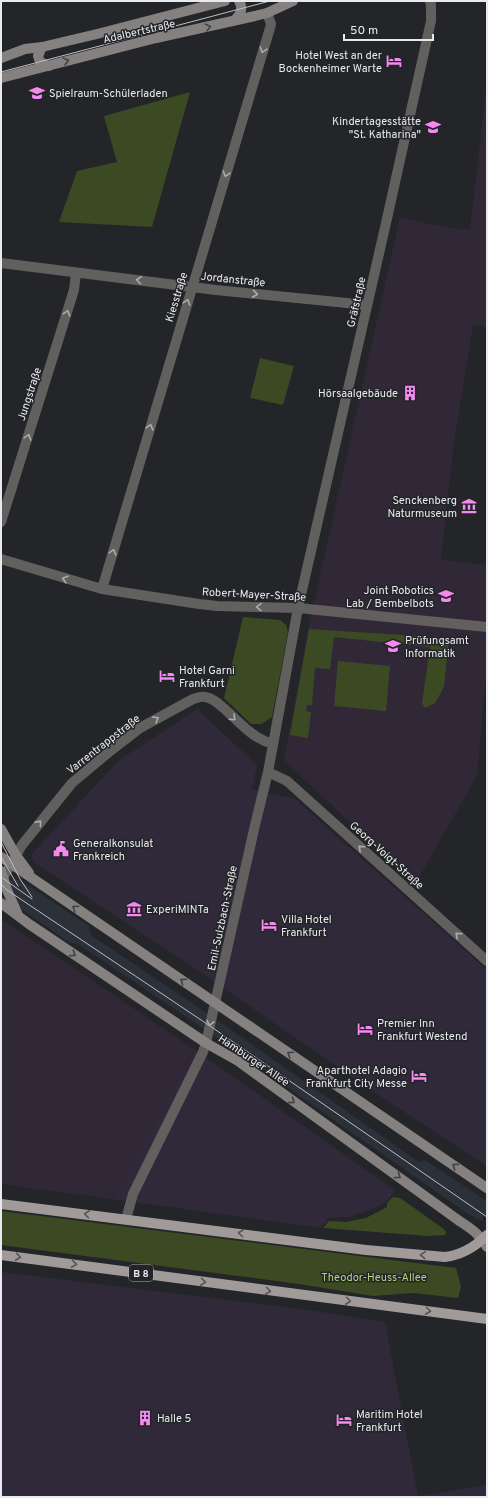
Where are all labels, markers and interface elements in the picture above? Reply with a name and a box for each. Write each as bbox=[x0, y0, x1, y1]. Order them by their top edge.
scale bar bbox=[344, 16, 433, 42]
street label: Adalbertstraße bbox=[102, 17, 177, 47]
one-way arrow bbox=[204, 23, 211, 31]
text: 50 m bbox=[350, 23, 378, 39]
one-way arrow bbox=[259, 46, 268, 53]
place label: Hotel West an der Bockenheimer Warte bbox=[279, 49, 383, 76]
hotel icon: Hotel West an der Bockenheimer Warte bbox=[385, 52, 403, 70]
one-way arrow bbox=[63, 58, 69, 66]
school or university icon: Spielraum-Schülerladen bbox=[28, 84, 46, 102]
place label: Spielraum-Schülerladen bbox=[49, 87, 168, 101]
place label: Kindertagesstätte "St. Katharina" bbox=[332, 115, 421, 142]
school or university icon: Kindertagesstätte "St. Katharina" bbox=[424, 118, 442, 136]
one-way arrow bbox=[222, 171, 231, 178]
street label: Kiesstraße bbox=[163, 270, 191, 324]
street label: Jordanstraße bbox=[200, 270, 266, 290]
one-way arrow bbox=[136, 276, 142, 285]
street label: Gräfstraße bbox=[344, 276, 370, 329]
one-way arrow bbox=[252, 289, 258, 298]
one-way arrow bbox=[182, 299, 191, 306]
one-way arrow bbox=[62, 310, 71, 317]
street label: Jungstraße bbox=[15, 366, 45, 423]
building icon: Hörsaalgebäude bbox=[401, 384, 419, 402]
place label: Hörsaalgebäude bbox=[318, 387, 398, 401]
one-way arrow bbox=[145, 424, 154, 431]
one-way arrow bbox=[23, 434, 32, 441]
place label: Senckenberg Naturmuseum bbox=[387, 494, 457, 521]
museum icon: Senckenberg Naturmuseum bbox=[460, 497, 478, 515]
one-way arrow bbox=[108, 548, 117, 555]
one-way arrow bbox=[61, 575, 68, 583]
place label: Joint Robotics Lab / Bembelbots bbox=[346, 584, 434, 611]
street label: Robert-Mayer-Straße bbox=[201, 585, 306, 605]
school or university icon: Joint Robotics Lab / Bembelbots bbox=[437, 587, 455, 605]
one-way arrow bbox=[256, 603, 262, 611]
place label: Prüfungsamt Informatik bbox=[405, 634, 469, 661]
school or university icon: Prüfungsamt Informatik bbox=[384, 637, 402, 655]
place label: Hotel Garni Frankfurt bbox=[179, 664, 235, 691]
hotel icon: Hotel Garni Frankfurt bbox=[158, 667, 176, 685]
street label: Varrentrappstraße bbox=[64, 712, 143, 778]
one-way arrow bbox=[229, 713, 236, 720]
one-way arrow bbox=[152, 716, 159, 723]
street label: Georg-Voigt-Straße bbox=[346, 819, 426, 893]
one-way arrow bbox=[34, 820, 41, 827]
place label: Generalkonsulat Frankreich bbox=[73, 837, 153, 864]
public building icon: Generalkonsulat Frankreich bbox=[52, 840, 70, 858]
one-way arrow bbox=[359, 846, 366, 853]
street label: Emil-Sulzbach-Straße bbox=[205, 864, 241, 972]
museum icon: ExperiMINTa bbox=[125, 900, 143, 918]
place label: ExperiMINTa bbox=[146, 903, 209, 917]
one-way arrow bbox=[73, 906, 80, 913]
place label: Villa Hotel Frankfurt bbox=[281, 913, 332, 940]
hotel icon: Villa Hotel Frankfurt bbox=[260, 916, 278, 934]
one-way arrow bbox=[455, 932, 463, 940]
one-way arrow bbox=[68, 949, 75, 956]
one-way arrow bbox=[180, 978, 187, 986]
place label: Premier Inn Frankfurt Westend bbox=[377, 1017, 467, 1044]
one-way arrow bbox=[207, 1020, 215, 1026]
hotel icon: Premier Inn Frankfurt Westend bbox=[356, 1020, 374, 1038]
street label: Hamburger Allee bbox=[215, 1032, 292, 1090]
one-way arrow bbox=[287, 1052, 294, 1059]
place label: Aparthotel Adagio Frankfurt City Messe bbox=[306, 1064, 407, 1091]
hotel icon: Aparthotel Adagio Frankfurt City Messe bbox=[410, 1067, 428, 1085]
one-way arrow bbox=[288, 1096, 295, 1103]
one-way arrow bbox=[452, 1163, 459, 1171]
one-way arrow bbox=[393, 1172, 400, 1179]
one-way arrow bbox=[84, 1210, 90, 1219]
one-way arrow bbox=[238, 1229, 244, 1238]
one-way arrow bbox=[420, 1251, 426, 1260]
one-way arrow bbox=[15, 1252, 21, 1261]
one-way arrow bbox=[71, 1259, 77, 1268]
road number: B 8 bbox=[129, 1265, 153, 1281]
park label: Theodor-Heuss-Allee bbox=[321, 1271, 427, 1285]
one-way arrow bbox=[200, 1277, 206, 1286]
one-way arrow bbox=[265, 1286, 271, 1295]
one-way arrow bbox=[345, 1297, 351, 1306]
one-way arrow bbox=[425, 1307, 431, 1316]
place label: Maritim Hotel Frankfurt bbox=[356, 1408, 423, 1435]
building icon: Halle 5 bbox=[136, 1409, 154, 1427]
hotel icon: Maritim Hotel Frankfurt bbox=[335, 1411, 353, 1429]
place label: Halle 5 bbox=[157, 1412, 191, 1426]

